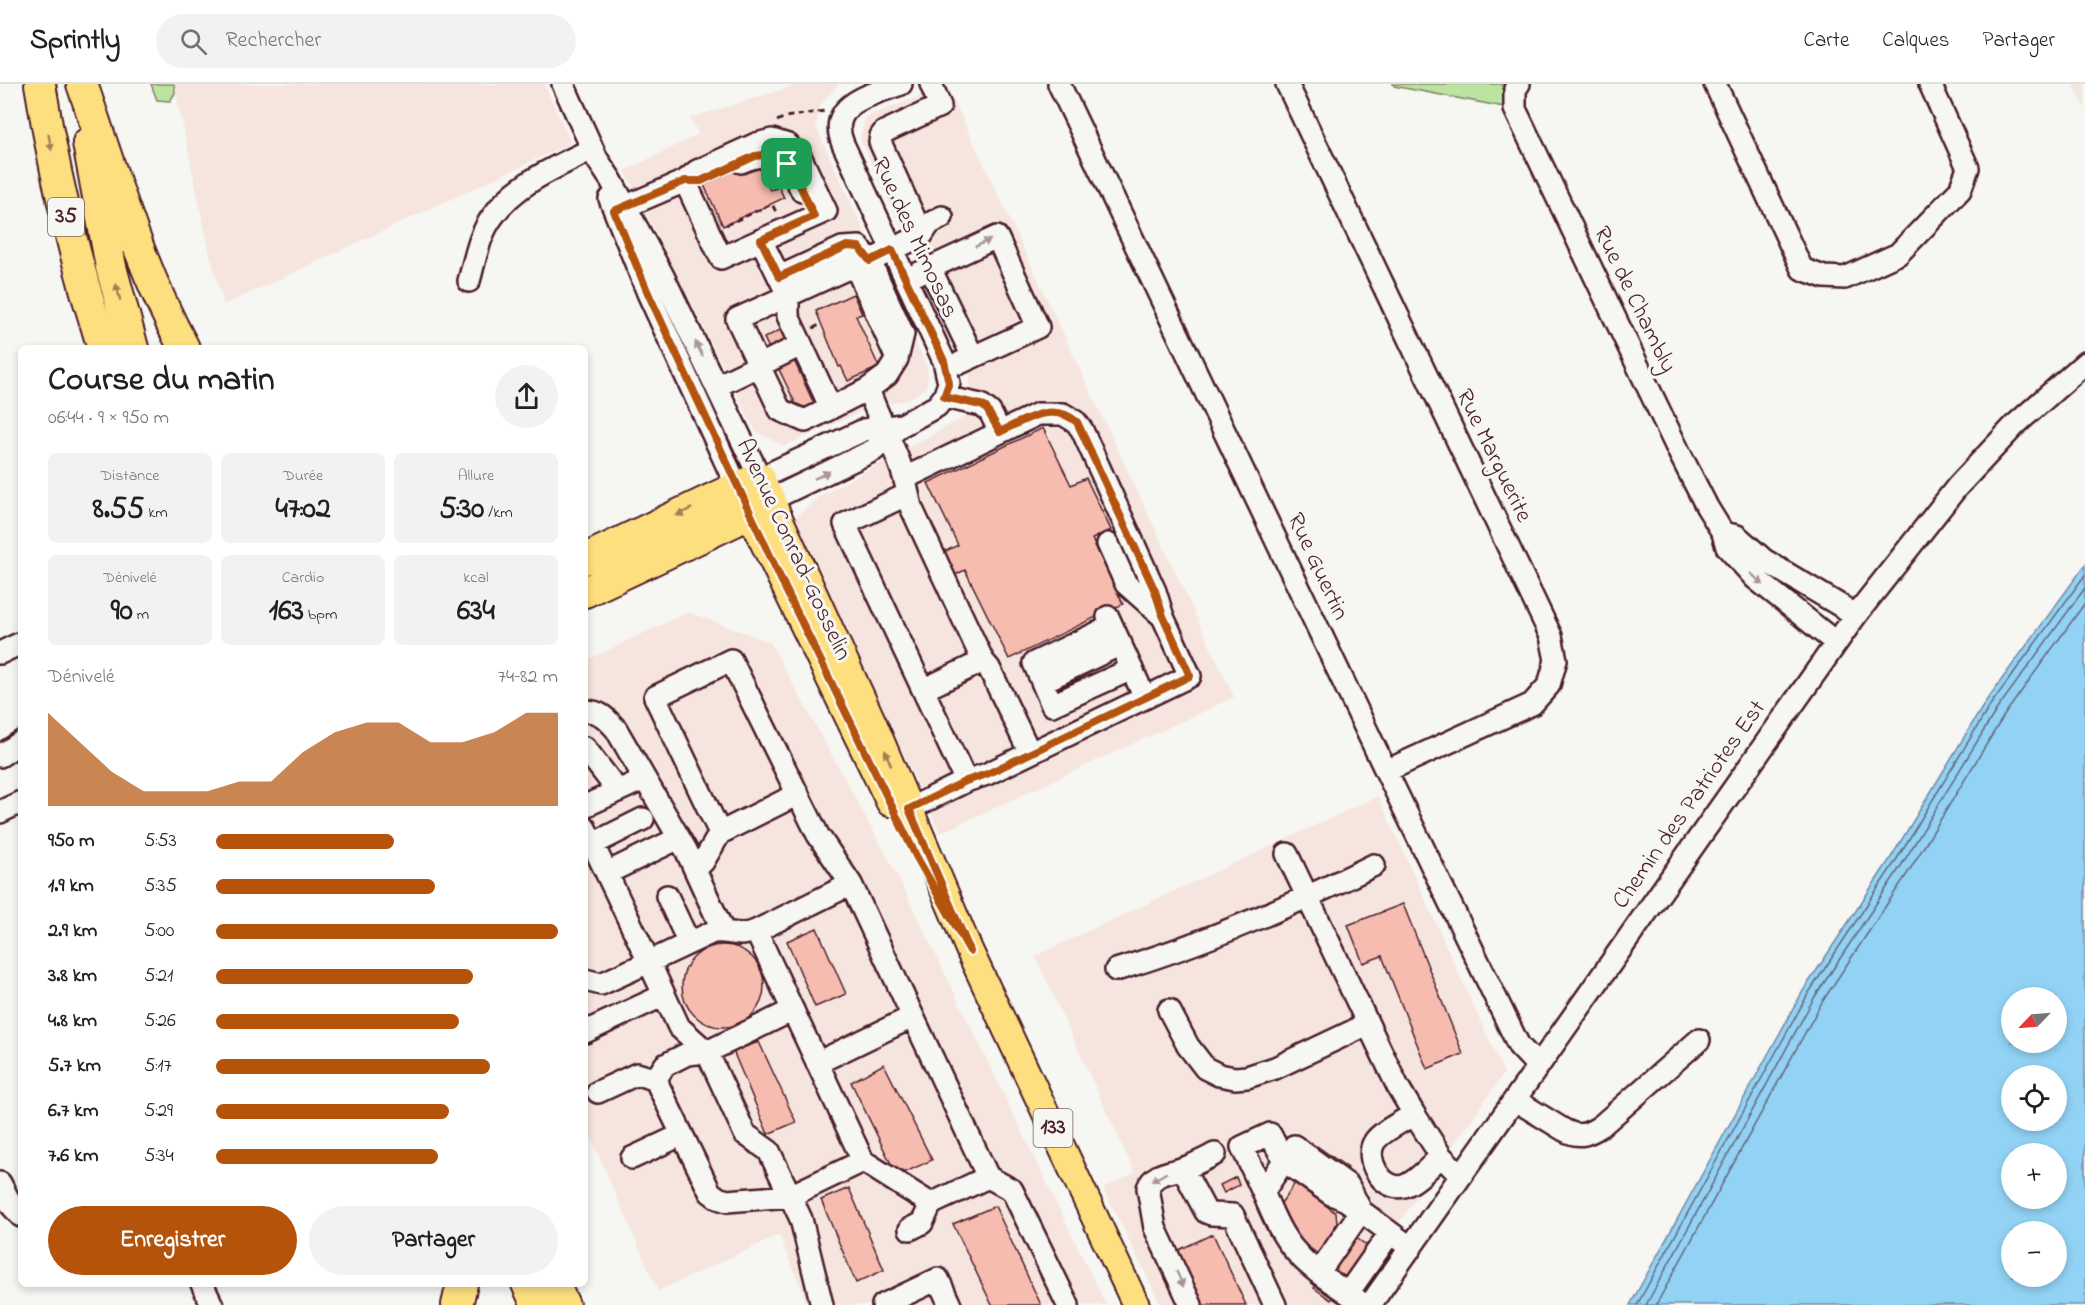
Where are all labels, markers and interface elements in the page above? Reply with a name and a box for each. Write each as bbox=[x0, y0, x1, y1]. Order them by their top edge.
search box bbox=[156, 14, 576, 68]
text: Sprintly bbox=[30, 21, 120, 62]
icon: search bbox=[177, 25, 210, 58]
text: Rechercher bbox=[225, 25, 321, 57]
text: Carte bbox=[1803, 26, 1849, 56]
text: Calques bbox=[1882, 26, 1949, 56]
text: Partager bbox=[1982, 26, 2055, 56]
one-way arrow bbox=[46, 132, 55, 151]
pin bbox=[761, 138, 812, 189]
icon: arrive bbox=[770, 147, 803, 180]
street label: Rue des Mimosas bbox=[861, 152, 967, 324]
road number: 35 bbox=[48, 198, 84, 236]
street label: Rue de Chambly bbox=[1582, 221, 1685, 380]
one-way arrow bbox=[975, 239, 992, 248]
one-way arrow bbox=[112, 282, 122, 301]
one-way arrow bbox=[694, 341, 703, 358]
text: Course du matin bbox=[48, 357, 274, 405]
button: share bbox=[495, 365, 558, 428]
street label: Rue Marguerite bbox=[1446, 383, 1540, 529]
text: 06:44 · 9 × 950 m bbox=[48, 404, 169, 433]
street label: Avenue Conrad-Gosselin bbox=[726, 433, 860, 667]
text: Distance bbox=[101, 464, 159, 488]
text: Durée bbox=[283, 464, 323, 488]
text: Allure bbox=[458, 464, 494, 488]
one-way arrow bbox=[814, 470, 831, 479]
text: 8.55 bbox=[92, 488, 144, 532]
text: 47:02 bbox=[275, 488, 331, 532]
text: 5:30 bbox=[439, 488, 484, 532]
text: km bbox=[144, 501, 168, 525]
text: /km bbox=[484, 501, 513, 525]
one-way arrow bbox=[676, 507, 693, 517]
street label: Rue Guertin bbox=[1277, 508, 1357, 626]
text: Dénivelé bbox=[103, 566, 157, 590]
text: Cardio bbox=[282, 566, 324, 590]
text: kcal bbox=[463, 566, 489, 590]
one-way arrow bbox=[1749, 572, 1764, 585]
text: 90 bbox=[111, 590, 133, 634]
text: 163 bbox=[269, 590, 304, 634]
text: 634 bbox=[457, 590, 495, 634]
text: m bbox=[133, 603, 149, 627]
text: bpm bbox=[304, 603, 337, 627]
text: Dénivelé bbox=[48, 663, 115, 692]
text: 74–82 m bbox=[498, 663, 558, 692]
street label: Chemin des Patriotes Est bbox=[1605, 693, 1775, 917]
one-way arrow bbox=[883, 749, 892, 767]
text: 950 m bbox=[48, 827, 95, 856]
text: 5:53 bbox=[144, 827, 177, 856]
text: 1.9 km bbox=[48, 872, 94, 901]
text: 5:35 bbox=[144, 872, 177, 901]
text: 2.9 km bbox=[48, 917, 97, 946]
text: 5:00 bbox=[144, 917, 174, 946]
text: 3.8 km bbox=[48, 962, 97, 991]
text: 5:21 bbox=[144, 962, 173, 991]
north arrow bbox=[2001, 987, 2067, 1053]
map controls bbox=[2001, 987, 2067, 1287]
text: 4.8 km bbox=[48, 1007, 97, 1036]
text: 5:26 bbox=[144, 1007, 176, 1036]
text: 5.7 km bbox=[48, 1052, 101, 1081]
text: 5:17 bbox=[144, 1052, 172, 1081]
button: locate bbox=[2001, 1065, 2067, 1131]
text: 6.7 km bbox=[48, 1097, 98, 1126]
text: 5:29 bbox=[144, 1097, 173, 1126]
road number: 133 bbox=[1034, 1109, 1072, 1147]
text: 7.6 km bbox=[48, 1142, 98, 1171]
text: 5:34 bbox=[144, 1142, 174, 1171]
button: + bbox=[2001, 1143, 2067, 1209]
one-way arrow bbox=[1150, 1172, 1167, 1182]
button: Enregistrer bbox=[48, 1206, 297, 1275]
button: Partager bbox=[309, 1206, 558, 1275]
button: − bbox=[2001, 1221, 2067, 1287]
one-way arrow bbox=[1176, 1270, 1185, 1288]

